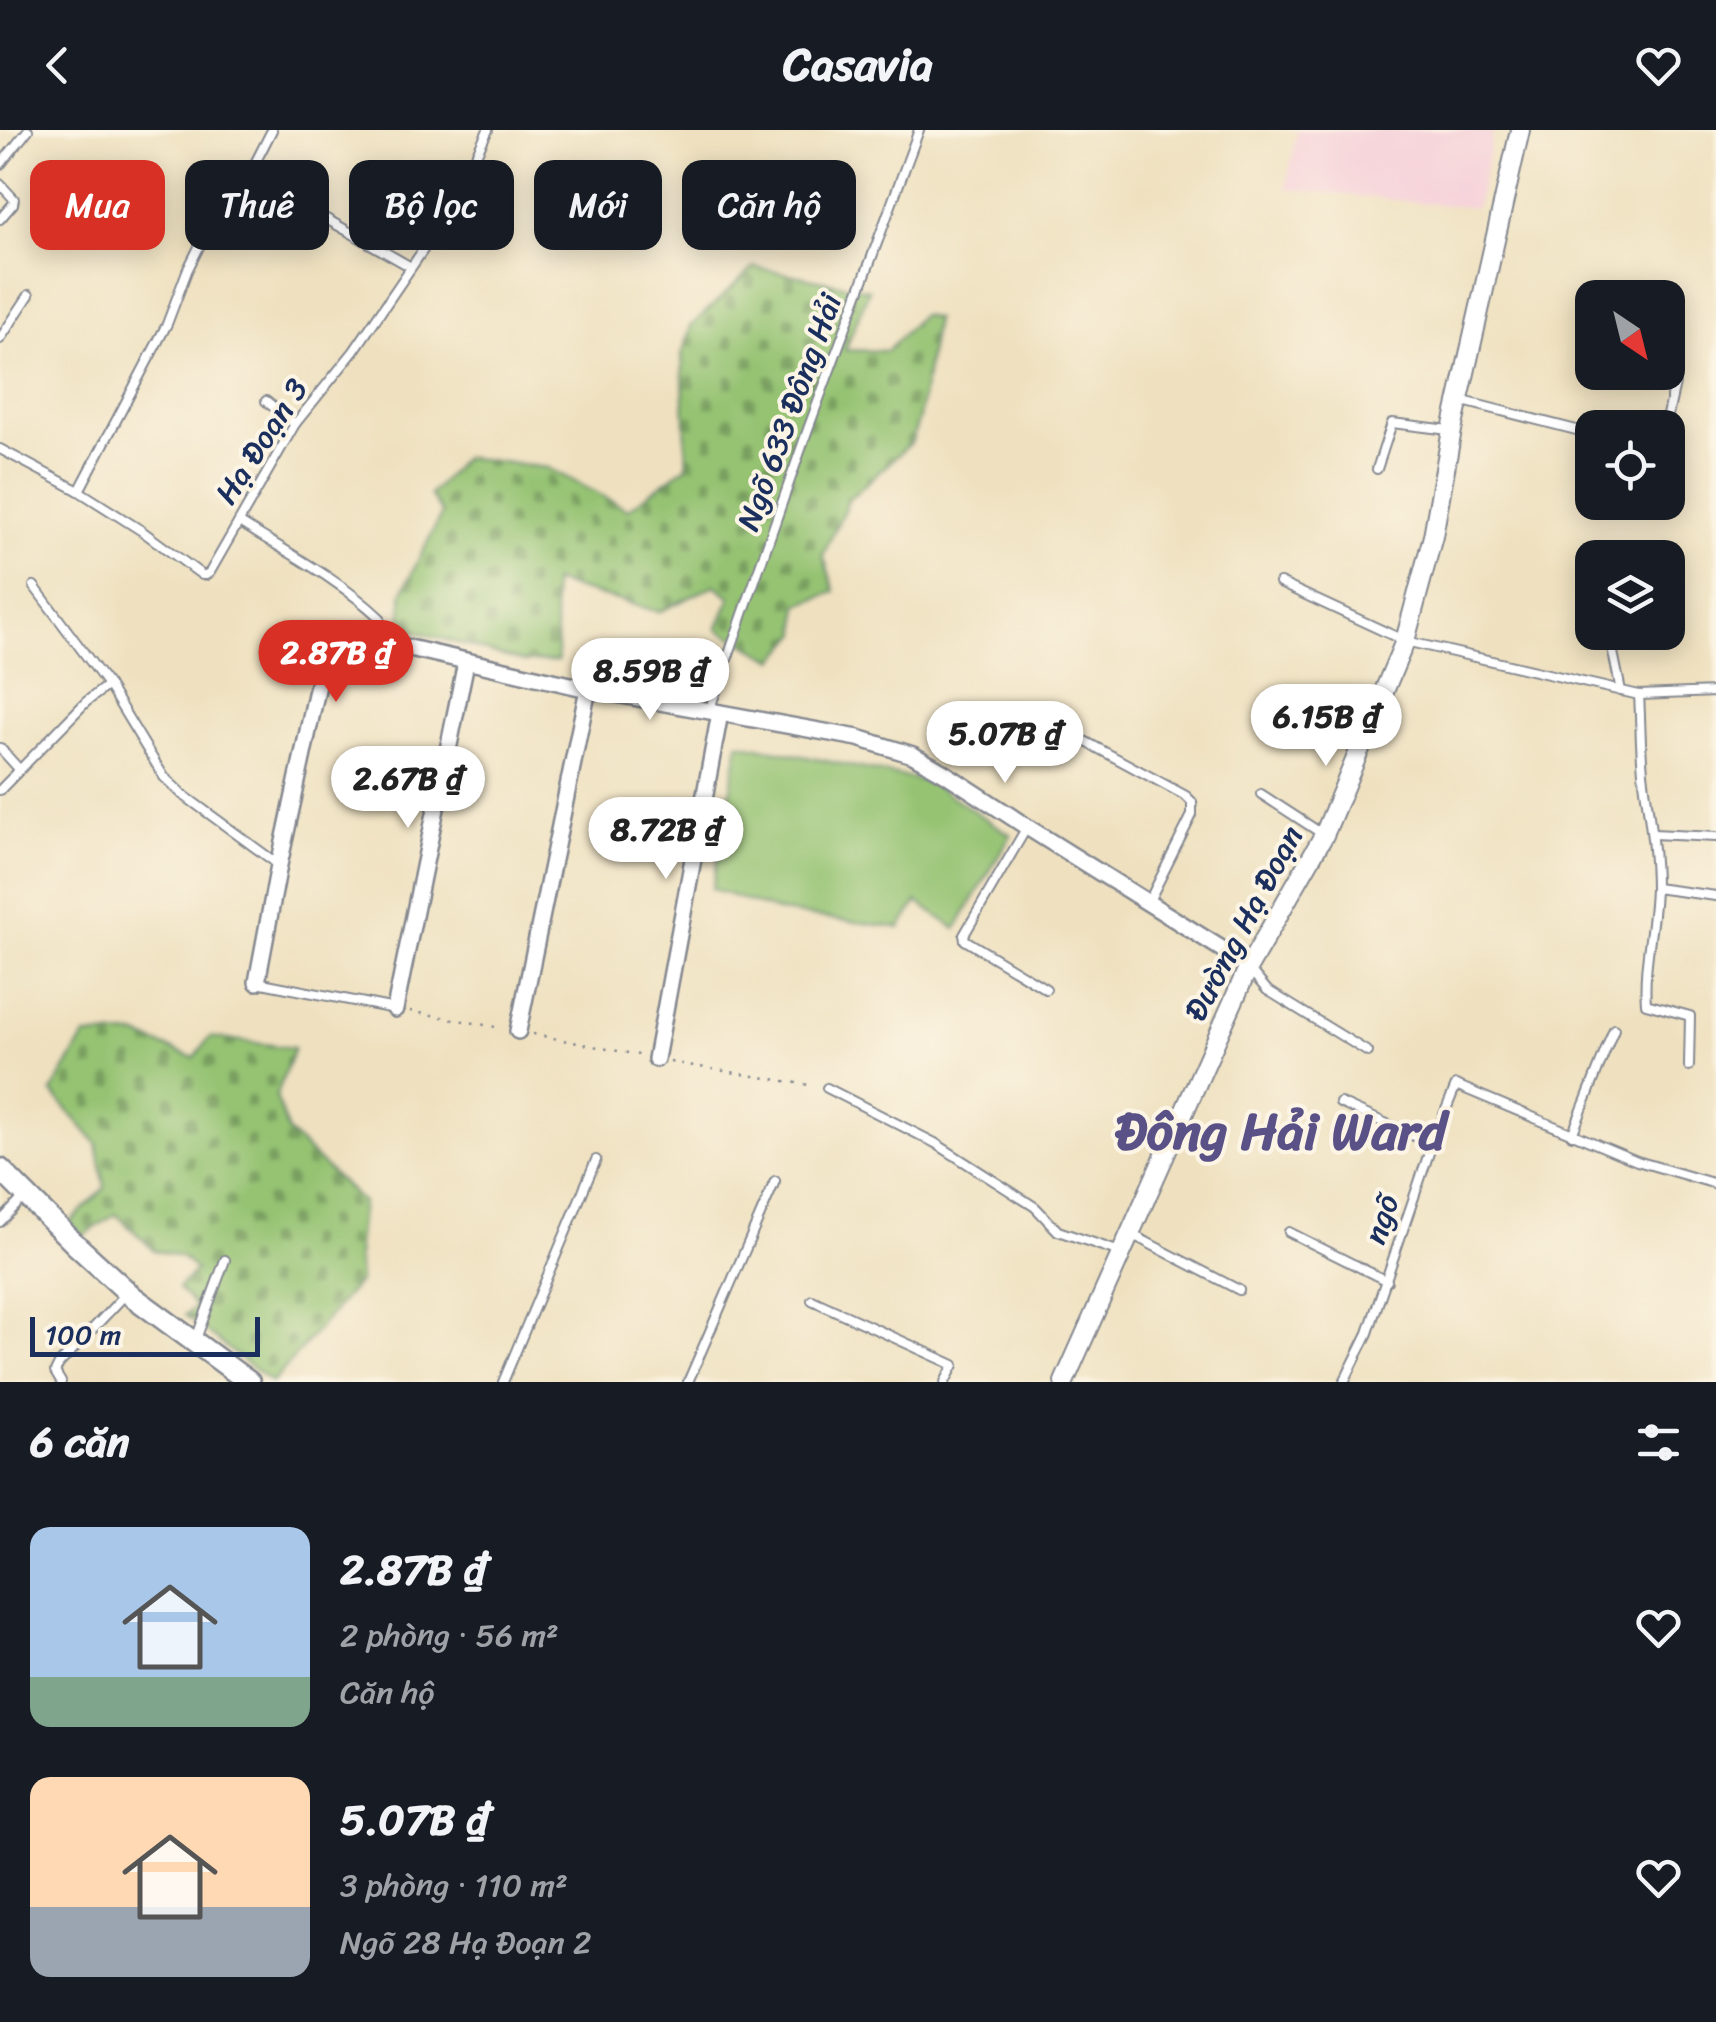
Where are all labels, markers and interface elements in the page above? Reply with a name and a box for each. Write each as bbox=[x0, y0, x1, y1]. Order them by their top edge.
text: Casavia bbox=[783, 25, 933, 105]
icon: back bbox=[30, 38, 85, 93]
icon: heart bbox=[1631, 38, 1686, 93]
chip: Mua bbox=[30, 160, 165, 250]
chip: Thuê bbox=[185, 160, 329, 250]
chip: Bộ lọc bbox=[349, 160, 514, 250]
chip: Mới bbox=[534, 160, 662, 250]
chip: Căn hộ bbox=[682, 160, 856, 250]
north arrow bbox=[1575, 280, 1685, 390]
map controls bbox=[1575, 280, 1685, 650]
street label: Ngõ 633 Đông Hải bbox=[720, 284, 859, 539]
street label: Hạ Đoạn 3 bbox=[199, 366, 324, 516]
button: locate bbox=[1575, 410, 1685, 520]
button: layers bbox=[1575, 540, 1685, 650]
pin: 2.87B ₫ bbox=[244, 620, 428, 705]
text: 2.87B ₫ bbox=[280, 624, 392, 681]
pin: 8.59B ₫ bbox=[558, 638, 742, 723]
text: 8.59B ₫ bbox=[593, 642, 707, 699]
pin: 6.15B ₫ bbox=[1234, 684, 1418, 769]
text: 6.15B ₫ bbox=[1273, 688, 1379, 745]
pin: 5.07B ₫ bbox=[913, 701, 1097, 786]
text: 5.07B ₫ bbox=[948, 705, 1062, 762]
pin: 2.67B ₫ bbox=[316, 746, 500, 831]
text: 2.67B ₫ bbox=[353, 750, 463, 807]
pin: 8.72B ₫ bbox=[574, 797, 758, 882]
text: 8.72B ₫ bbox=[610, 801, 722, 858]
street label: Đường Hạ Đoạn bbox=[1168, 815, 1319, 1032]
district label: Đông Hải Ward bbox=[1114, 1086, 1450, 1178]
street label: ngõ bbox=[1347, 1185, 1417, 1252]
text: 100 m bbox=[45, 1310, 121, 1359]
scale bar bbox=[30, 1312, 260, 1356]
text: 6 căn bbox=[30, 1405, 129, 1479]
icon: filters bbox=[1631, 1415, 1686, 1470]
text: 2.87B ₫ bbox=[340, 1533, 486, 1607]
icon: home bbox=[110, 1567, 230, 1687]
icon: heart bbox=[1631, 1600, 1686, 1655]
text: 2 phòng · 56 m² bbox=[340, 1607, 559, 1664]
text: Căn hộ bbox=[340, 1664, 435, 1721]
text: 5.07B ₫ bbox=[340, 1783, 488, 1857]
icon: home bbox=[110, 1817, 230, 1937]
icon: heart bbox=[1631, 1850, 1686, 1905]
text: 3 phòng · 110 m² bbox=[340, 1857, 568, 1914]
text: Ngõ 28 Hạ Đoạn 2 bbox=[340, 1914, 592, 1971]

